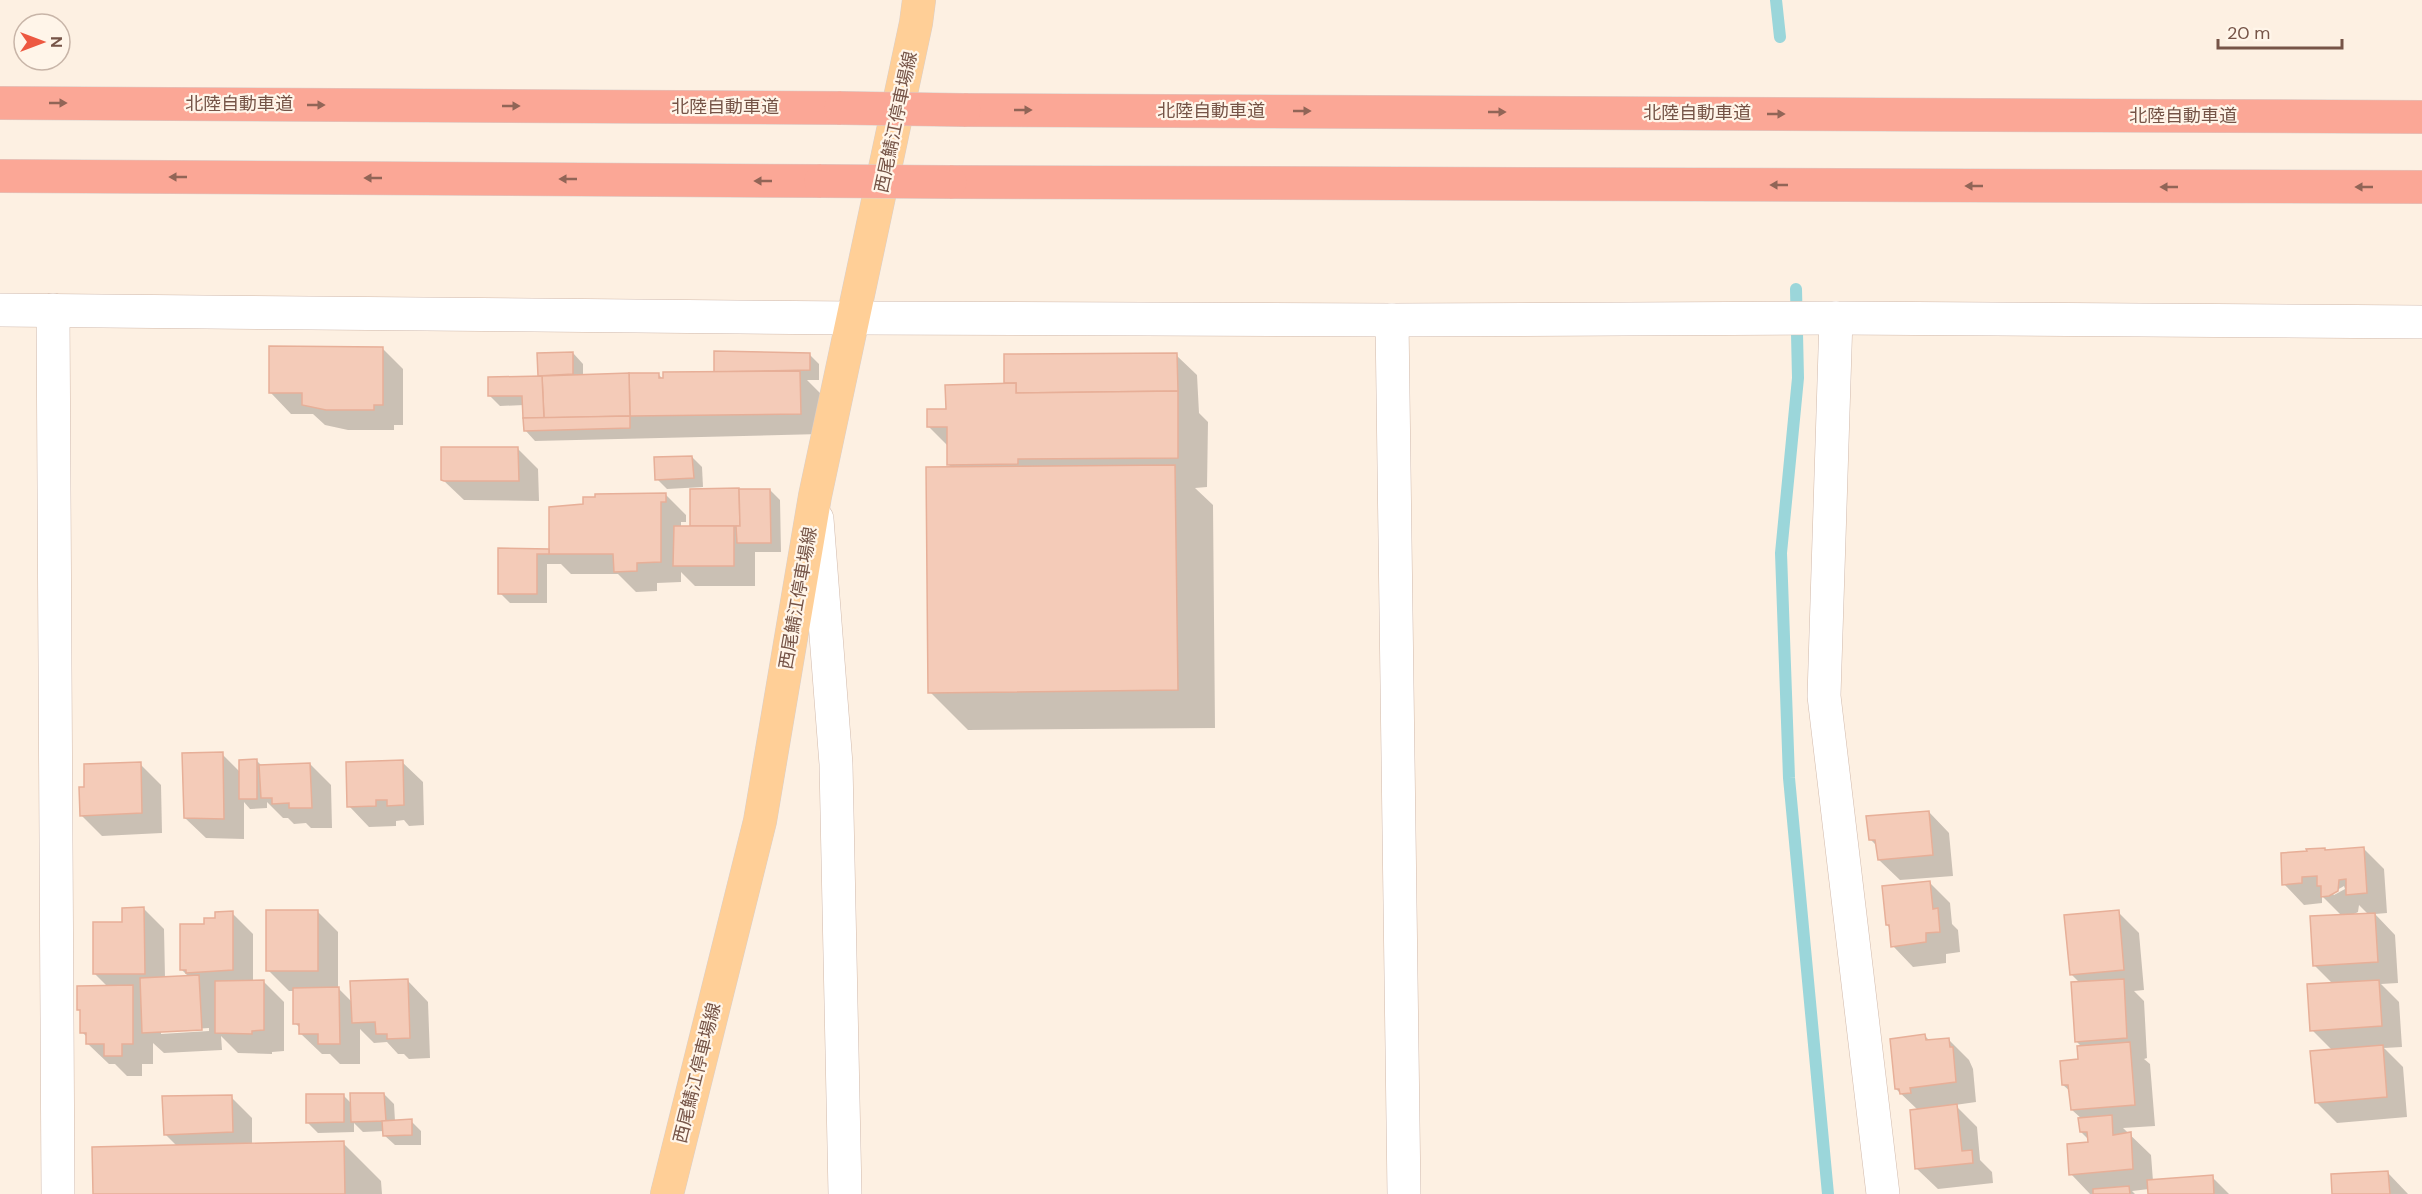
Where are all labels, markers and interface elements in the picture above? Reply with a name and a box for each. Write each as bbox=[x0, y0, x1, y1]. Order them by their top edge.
north arrow bbox=[12, 12, 72, 72]
scale bar bbox=[2218, 12, 2342, 50]
text: 20 m bbox=[2227, 21, 2270, 45]
text: N bbox=[46, 36, 67, 48]
street label: 西尾鯖江停車場線 bbox=[869, 49, 923, 195]
street label: 北陸自動車道 bbox=[185, 92, 293, 116]
street label: 北陸自動車道 bbox=[671, 95, 779, 119]
one-way arrow bbox=[49, 98, 68, 108]
street label: 北陸自動車道 bbox=[1157, 99, 1265, 123]
one-way arrow bbox=[307, 100, 326, 110]
one-way arrow bbox=[502, 101, 521, 111]
street label: 北陸自動車道 bbox=[1643, 101, 1751, 125]
street label: 北陸自動車道 bbox=[2129, 104, 2237, 128]
one-way arrow bbox=[1013, 105, 1032, 115]
one-way arrow bbox=[1292, 107, 1311, 116]
one-way arrow bbox=[1487, 108, 1506, 117]
one-way arrow bbox=[1766, 109, 1785, 119]
one-way arrow bbox=[168, 172, 187, 182]
one-way arrow bbox=[363, 173, 382, 183]
one-way arrow bbox=[558, 174, 577, 184]
one-way arrow bbox=[753, 176, 772, 186]
one-way arrow bbox=[1769, 180, 1788, 190]
one-way arrow bbox=[1964, 181, 1983, 191]
one-way arrow bbox=[2159, 182, 2178, 192]
one-way arrow bbox=[2354, 182, 2373, 192]
street label: 西尾鯖江停車場線 bbox=[774, 525, 822, 671]
street label: 西尾鯖江停車場線 bbox=[668, 1000, 726, 1146]

